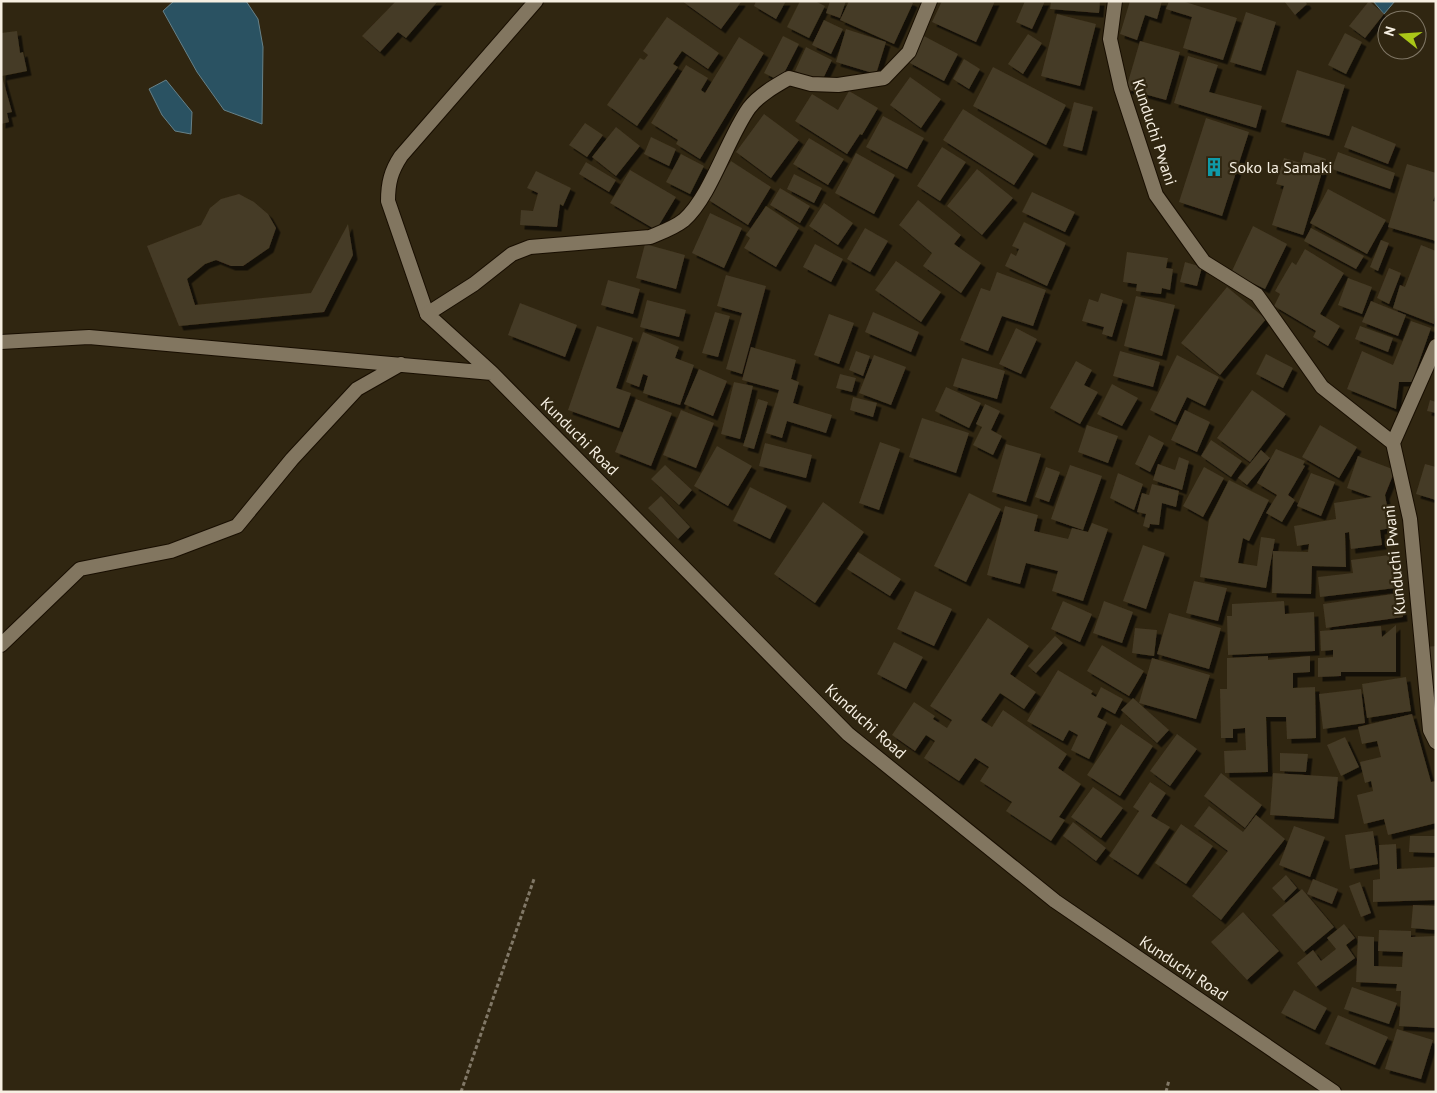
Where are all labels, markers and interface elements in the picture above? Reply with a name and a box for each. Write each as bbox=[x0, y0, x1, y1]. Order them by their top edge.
north arrow bbox=[1377, 10, 1427, 60]
text: N bbox=[1380, 24, 1400, 38]
street label: Kunduchi Pwani bbox=[1128, 77, 1182, 187]
building icon: Soko la Samaki bbox=[1203, 156, 1225, 178]
place label: Soko la Samaki bbox=[1229, 157, 1333, 177]
street label: Kunduchi Road bbox=[537, 393, 623, 479]
street label: Kunduchi Pwani bbox=[1378, 504, 1410, 616]
street label: Kunduchi Road bbox=[821, 679, 911, 763]
street label: Kunduchi Road bbox=[1136, 931, 1232, 1005]

